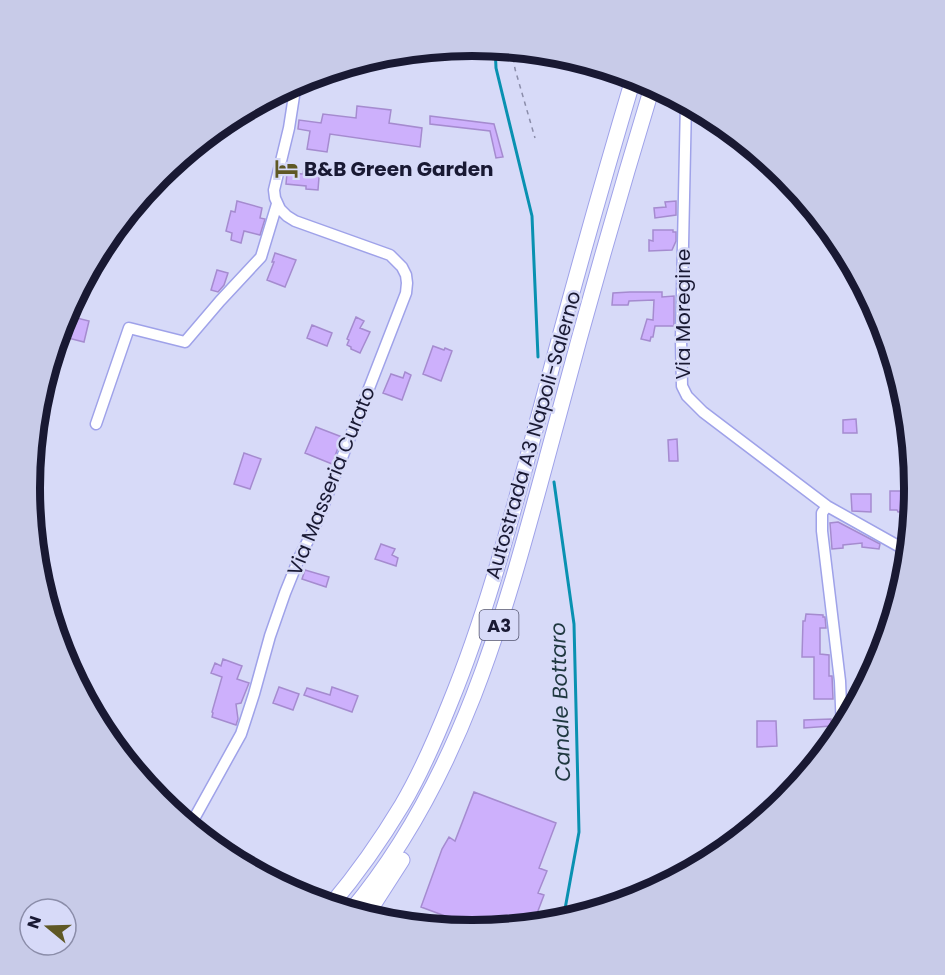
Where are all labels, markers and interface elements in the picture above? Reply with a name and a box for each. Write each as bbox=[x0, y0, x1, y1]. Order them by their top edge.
place label: B&B Green Garden bbox=[304, 155, 493, 183]
hotel icon: B&B Green Garden bbox=[273, 156, 299, 182]
street label: Via Moregine bbox=[669, 249, 697, 379]
street label: Autostrada A3 Napoli-Salerno bbox=[478, 288, 588, 582]
street label: Via Masseria Curato bbox=[280, 382, 382, 580]
road number: A3 bbox=[480, 610, 518, 640]
water label: Canale Bottaro bbox=[543, 622, 577, 782]
north arrow bbox=[18, 897, 78, 957]
text: N bbox=[21, 913, 47, 932]

